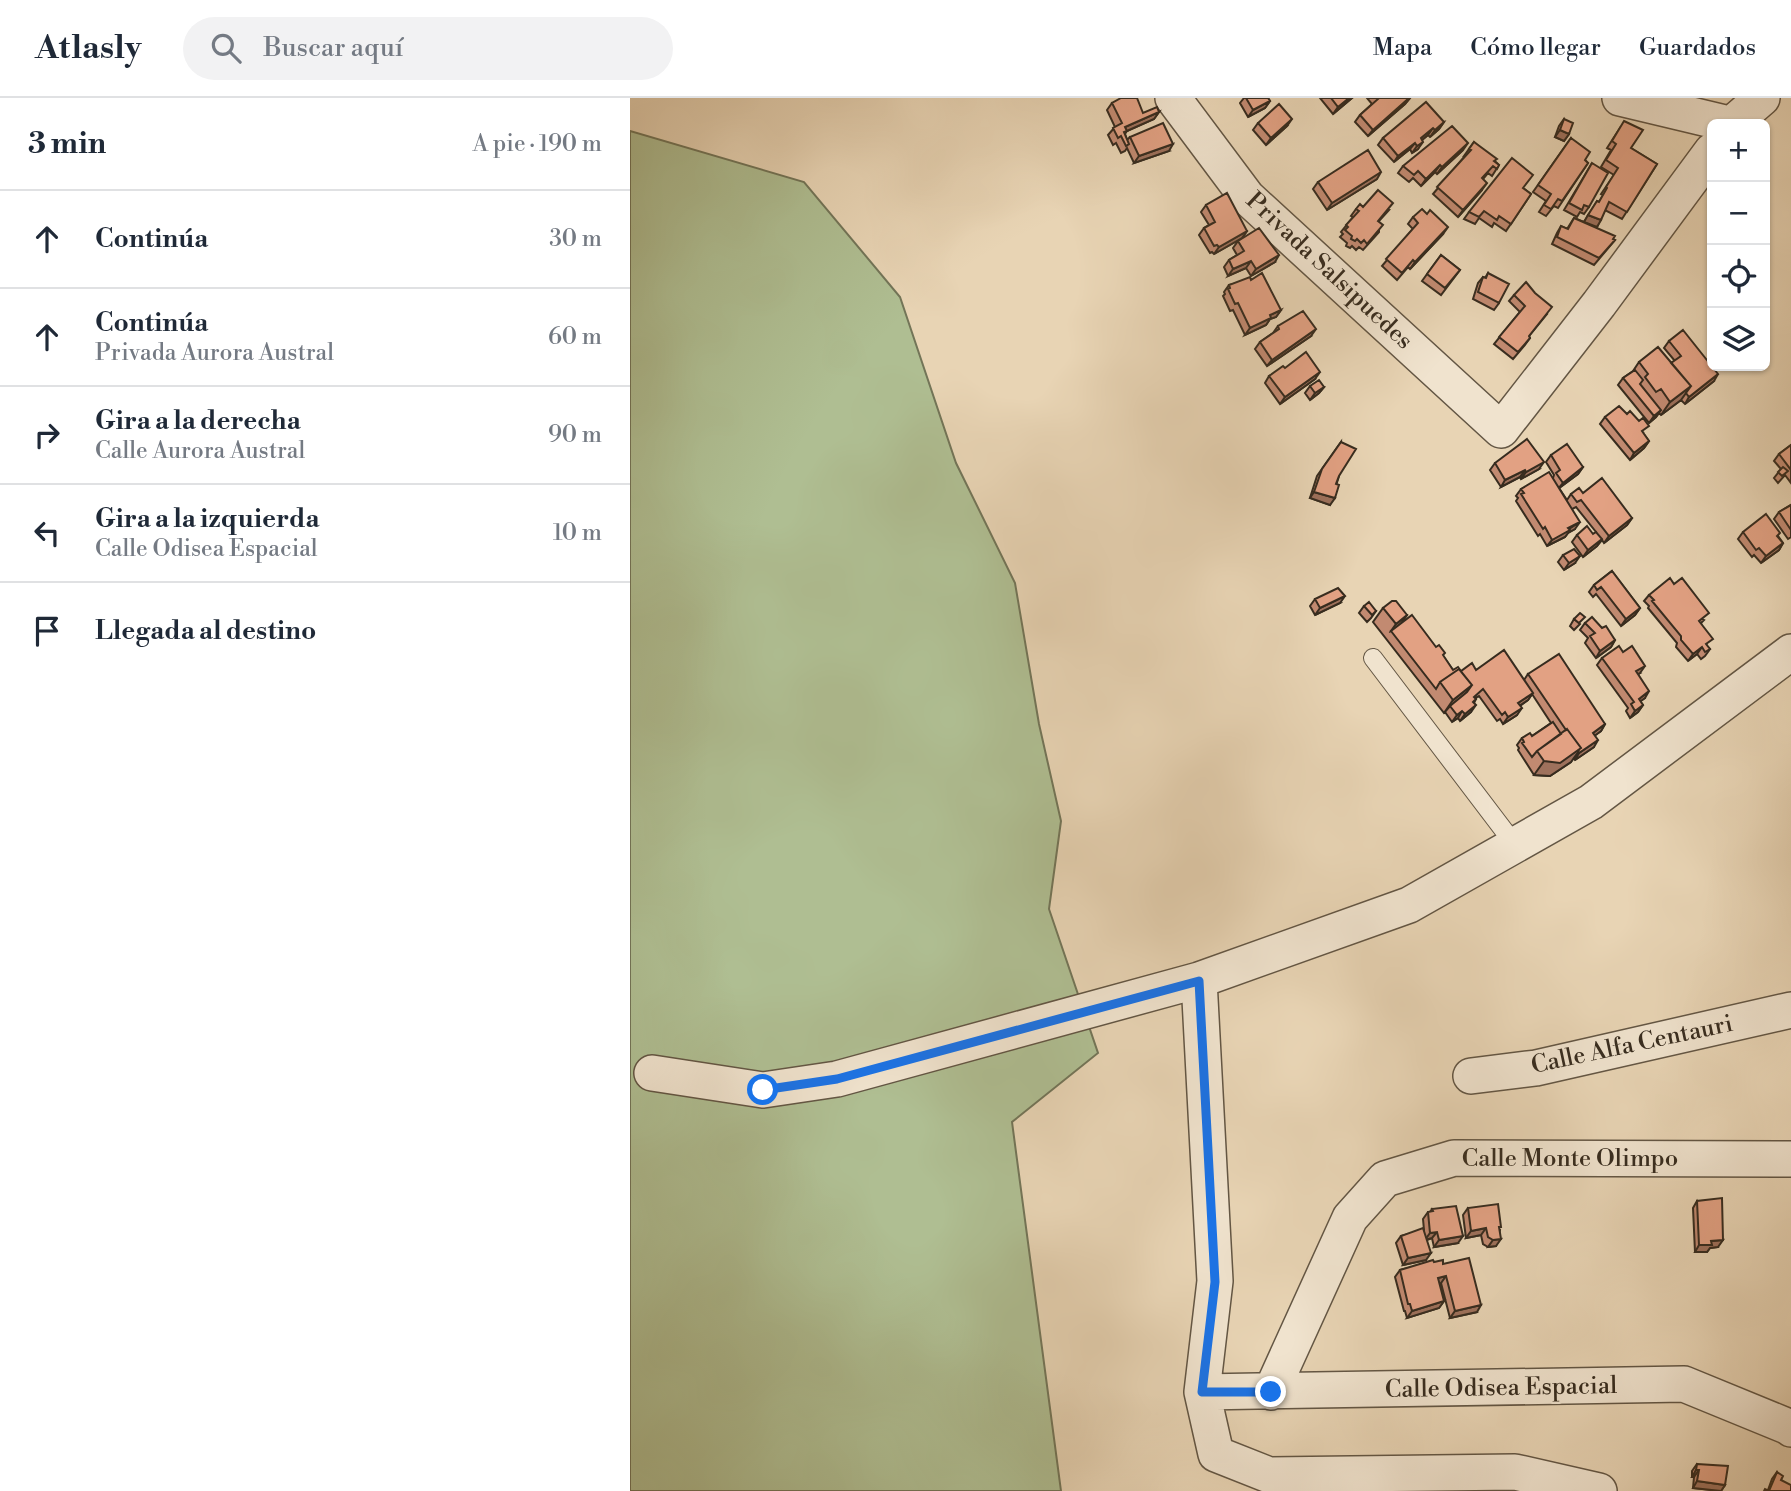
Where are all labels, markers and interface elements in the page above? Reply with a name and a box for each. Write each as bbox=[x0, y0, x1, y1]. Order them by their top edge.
search box bbox=[183, 17, 673, 80]
text: Atlasly bbox=[35, 28, 141, 69]
icon: search bbox=[207, 29, 245, 67]
text: Buscar aquí bbox=[263, 32, 403, 64]
text: Mapa bbox=[1373, 33, 1432, 63]
text: Cómo llegar bbox=[1470, 33, 1601, 63]
text: Guardados bbox=[1639, 33, 1756, 63]
map controls bbox=[1707, 119, 1770, 371]
button: + bbox=[1707, 119, 1770, 182]
text: 3 min bbox=[28, 125, 106, 163]
text: A pie · 190 m bbox=[473, 130, 602, 158]
button: − bbox=[1707, 182, 1770, 245]
street label: Privada Salsipuedes bbox=[1239, 186, 1419, 356]
icon: ahead bbox=[28, 220, 66, 258]
text: Continúa bbox=[95, 223, 208, 255]
text: 30 m bbox=[549, 225, 602, 253]
button: locate bbox=[1707, 245, 1770, 308]
text: Continúa bbox=[95, 307, 208, 339]
button: layers bbox=[1707, 308, 1770, 371]
icon: ahead bbox=[28, 318, 66, 356]
text: 60 m bbox=[548, 323, 602, 351]
text: Privada Aurora Austral bbox=[95, 339, 334, 367]
text: Gira a la derecha bbox=[95, 405, 301, 437]
icon: right bbox=[28, 416, 66, 454]
text: 90 m bbox=[548, 421, 602, 449]
text: Calle Aurora Austral bbox=[95, 437, 305, 465]
text: Gira a la izquierda bbox=[95, 503, 319, 535]
icon: left bbox=[28, 514, 66, 552]
text: 10 m bbox=[553, 519, 602, 547]
text: Calle Odisea Espacial bbox=[95, 535, 318, 563]
icon: arrive bbox=[28, 612, 66, 650]
text: Llegada al destino bbox=[95, 615, 316, 647]
street label: Calle Alfa Centauri bbox=[1528, 1009, 1736, 1081]
route start bbox=[747, 1074, 778, 1105]
street label: Calle Monte Olimpo bbox=[1462, 1144, 1678, 1174]
street label: Calle Odisea Espacial bbox=[1385, 1371, 1617, 1405]
route end bbox=[1255, 1376, 1286, 1407]

